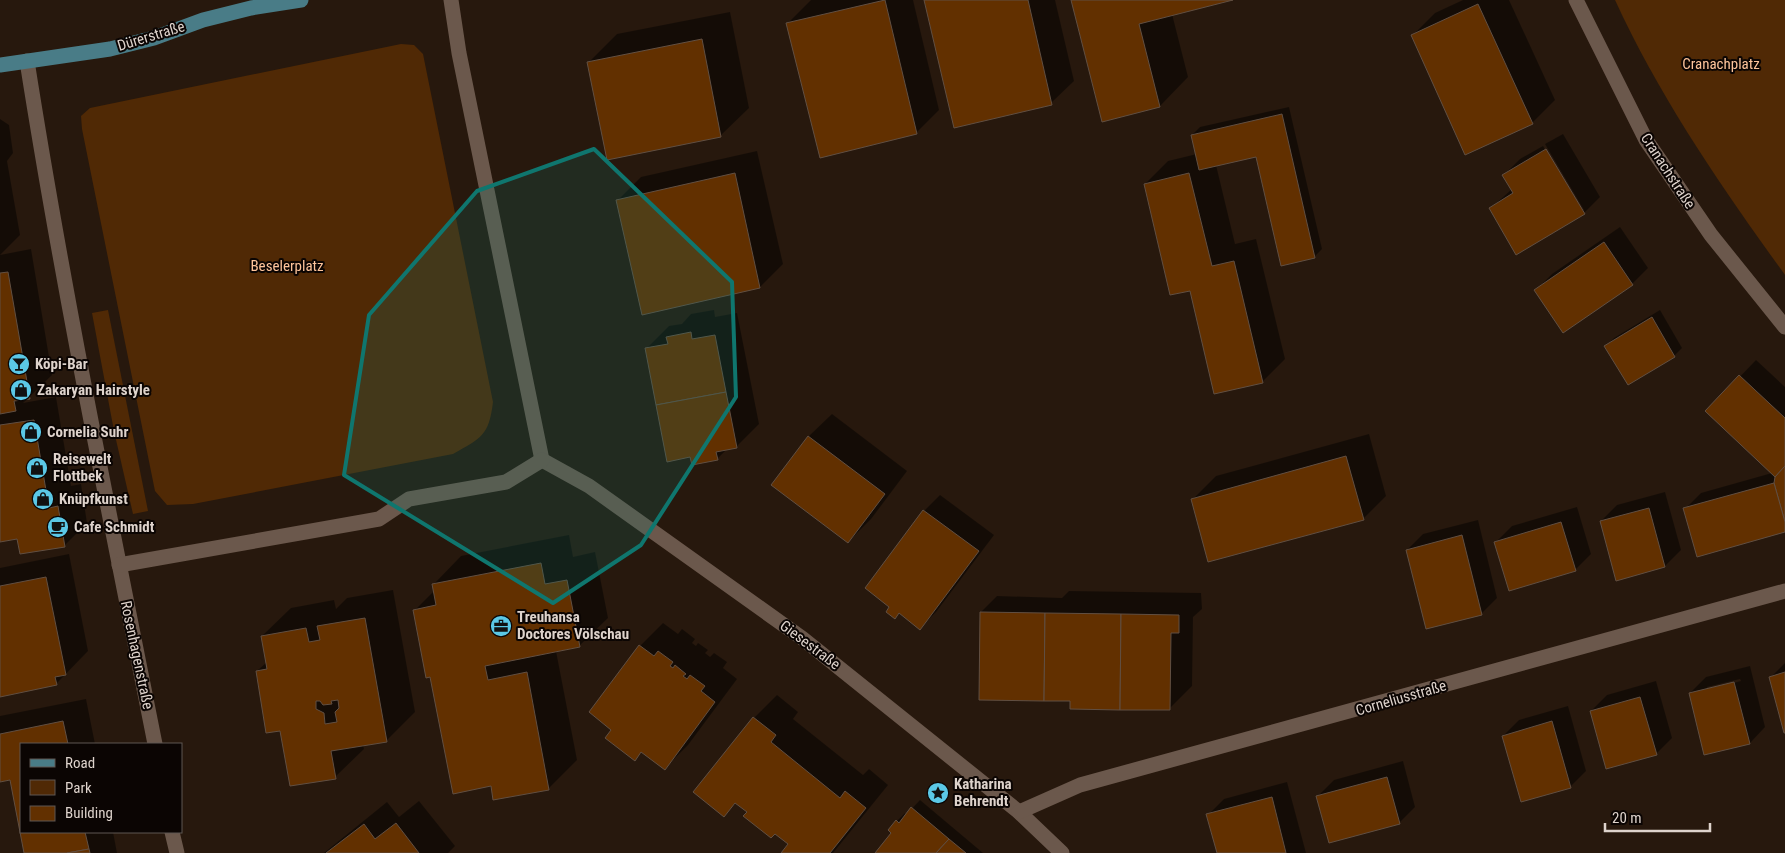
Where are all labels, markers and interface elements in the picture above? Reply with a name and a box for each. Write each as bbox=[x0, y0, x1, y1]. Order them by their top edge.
street label: Dürerstraße bbox=[115, 17, 187, 55]
park label: Cranachplatz bbox=[1682, 55, 1760, 73]
street label: Cranachstraße bbox=[1637, 130, 1699, 212]
park label: Beselerplatz bbox=[250, 257, 324, 275]
bar icon: Köpi-Bar bbox=[7, 352, 31, 376]
place label: Köpi-Bar bbox=[35, 355, 88, 373]
shop icon: Zakaryan Hairstyle bbox=[9, 378, 33, 402]
place label: Zakaryan Hairstyle bbox=[37, 381, 150, 399]
shop icon: Cornelia Suhr bbox=[19, 420, 43, 444]
place label: Cornelia Suhr bbox=[47, 423, 128, 441]
place label: Reisewelt Flottbek bbox=[53, 450, 112, 485]
shop icon: Reisewelt Flottbek bbox=[25, 456, 49, 480]
shop icon: Knüpfkunst bbox=[31, 487, 55, 511]
place label: Knüpfkunst bbox=[59, 490, 128, 508]
cafe icon: Cafe Schmidt bbox=[46, 515, 70, 539]
place label: Cafe Schmidt bbox=[74, 518, 155, 536]
street label: Rosenhagenstraße bbox=[117, 599, 157, 711]
place label: Treuhansa Doctores Völschau bbox=[517, 608, 629, 643]
office icon: Treuhansa Doctores Völschau bbox=[489, 614, 513, 638]
street label: Giesestraße bbox=[776, 617, 844, 673]
street label: Corneliusstraße bbox=[1354, 676, 1448, 720]
legend bbox=[20, 743, 182, 833]
text: Road bbox=[65, 754, 95, 772]
place label: Katharina Behrendt bbox=[954, 775, 1012, 810]
text: Park bbox=[65, 779, 92, 797]
place icon: Katharina Behrendt bbox=[926, 781, 950, 805]
scale bar bbox=[1605, 800, 1710, 832]
text: Building bbox=[65, 804, 113, 822]
text: 20 m bbox=[1612, 809, 1642, 827]

